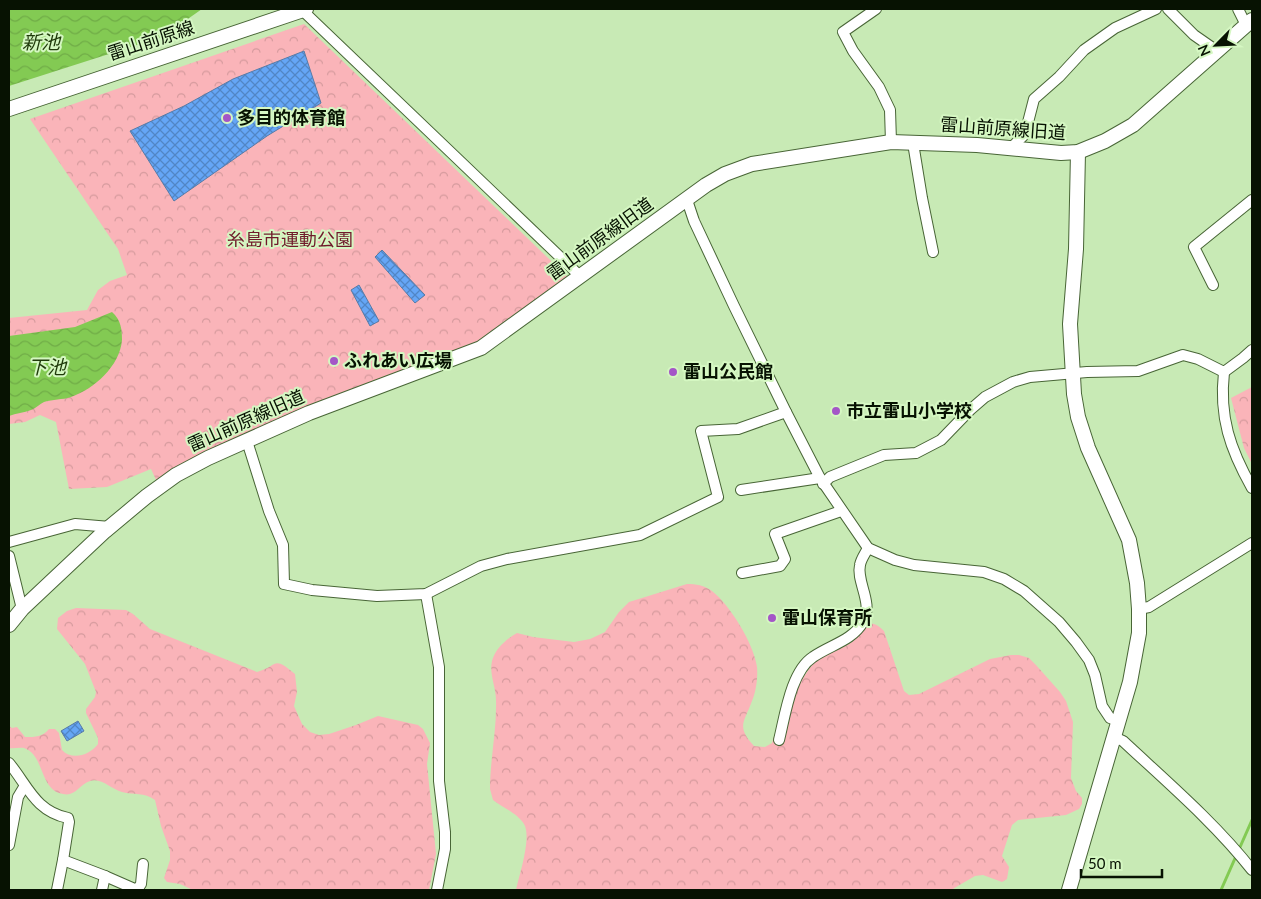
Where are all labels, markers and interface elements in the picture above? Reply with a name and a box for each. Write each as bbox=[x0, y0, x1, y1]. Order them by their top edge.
street label: 雷山前原線 bbox=[104, 16, 197, 64]
north arrow bbox=[1191, 20, 1241, 70]
water label: 新池 bbox=[22, 30, 62, 53]
text: N bbox=[1194, 42, 1214, 59]
place label: 多目的体育館 bbox=[237, 106, 345, 128]
marker: 多目的体育館 bbox=[221, 112, 233, 124]
street label: 雷山前原線旧道 bbox=[939, 113, 1067, 143]
street label: 雷山前原線旧道 bbox=[542, 192, 657, 284]
park label: 糸島市運動公園 bbox=[227, 228, 353, 250]
place label: ふれあい広場 bbox=[344, 349, 452, 371]
water label: 下池 bbox=[28, 355, 68, 378]
marker: ふれあい広場 bbox=[328, 355, 340, 367]
place label: 雷山公民館 bbox=[683, 360, 773, 382]
marker: 雷山公民館 bbox=[667, 366, 679, 378]
street label: 雷山前原線旧道 bbox=[184, 384, 308, 456]
place label: 市立雷山小学校 bbox=[846, 399, 972, 421]
marker: 市立雷山小学校 bbox=[830, 405, 842, 417]
place label: 雷山保育所 bbox=[782, 606, 872, 628]
marker: 雷山保育所 bbox=[766, 612, 778, 624]
scale bar bbox=[1081, 846, 1162, 878]
text: 50 m bbox=[1088, 854, 1122, 872]

